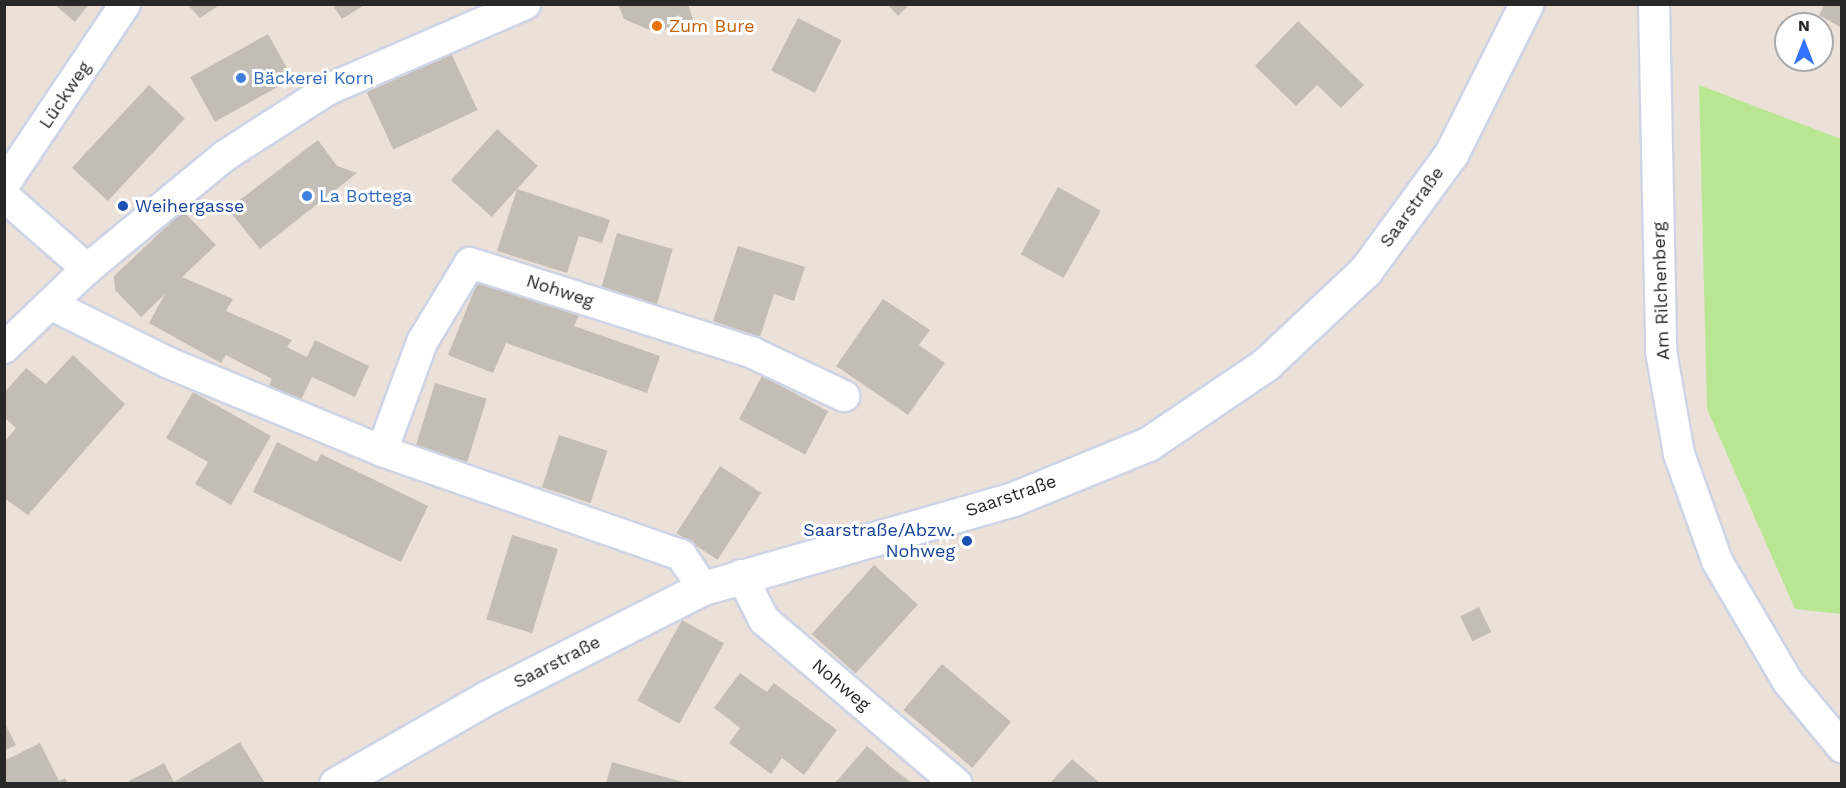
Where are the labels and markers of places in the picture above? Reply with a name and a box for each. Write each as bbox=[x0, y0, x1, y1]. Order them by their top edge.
place label: Zum Bure bbox=[669, 15, 755, 37]
marker: Zum Bure bbox=[650, 19, 664, 33]
place label: Bäckerei Korn bbox=[253, 67, 374, 89]
marker: Bäckerei Korn bbox=[234, 71, 248, 85]
place label: La Bottega bbox=[319, 185, 413, 207]
marker: La Bottega bbox=[300, 189, 314, 203]
place label: Weihergasse bbox=[135, 195, 244, 217]
marker: Weihergasse bbox=[116, 199, 130, 213]
place label: Saarstraße/Abzw. Nohweg bbox=[803, 520, 955, 562]
marker: Saarstraße/Abzw. Nohweg bbox=[960, 534, 974, 548]

